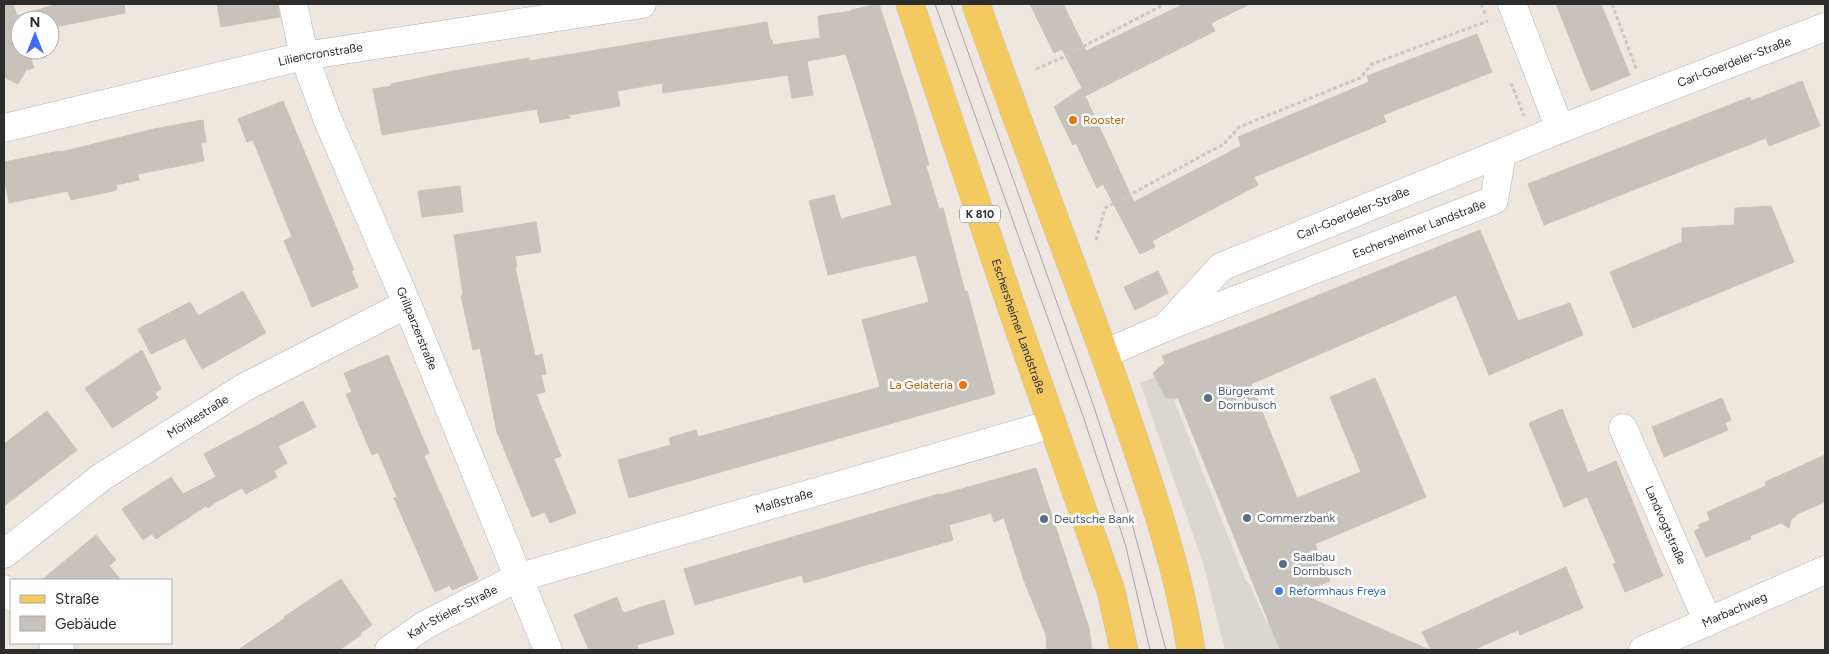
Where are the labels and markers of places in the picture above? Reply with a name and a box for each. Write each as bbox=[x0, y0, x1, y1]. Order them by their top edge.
place label: Rooster bbox=[1083, 113, 1125, 127]
marker: Rooster bbox=[1067, 114, 1079, 126]
place label: La Gelateria bbox=[889, 378, 953, 392]
marker: La Gelateria bbox=[957, 379, 969, 391]
place label: Bürgeramt Dornbusch bbox=[1218, 384, 1277, 412]
marker: Bürgeramt Dornbusch bbox=[1202, 392, 1214, 404]
place label: Commerzbank bbox=[1257, 511, 1335, 525]
place label: Deutsche Bank bbox=[1054, 512, 1134, 526]
marker: Commerzbank bbox=[1241, 512, 1253, 524]
marker: Deutsche Bank bbox=[1038, 513, 1050, 525]
place label: Saalbau Dornbusch bbox=[1293, 550, 1352, 578]
marker: Saalbau Dornbusch bbox=[1277, 558, 1289, 570]
place label: Reformhaus Freya bbox=[1289, 584, 1386, 598]
marker: Reformhaus Freya bbox=[1273, 585, 1285, 597]

